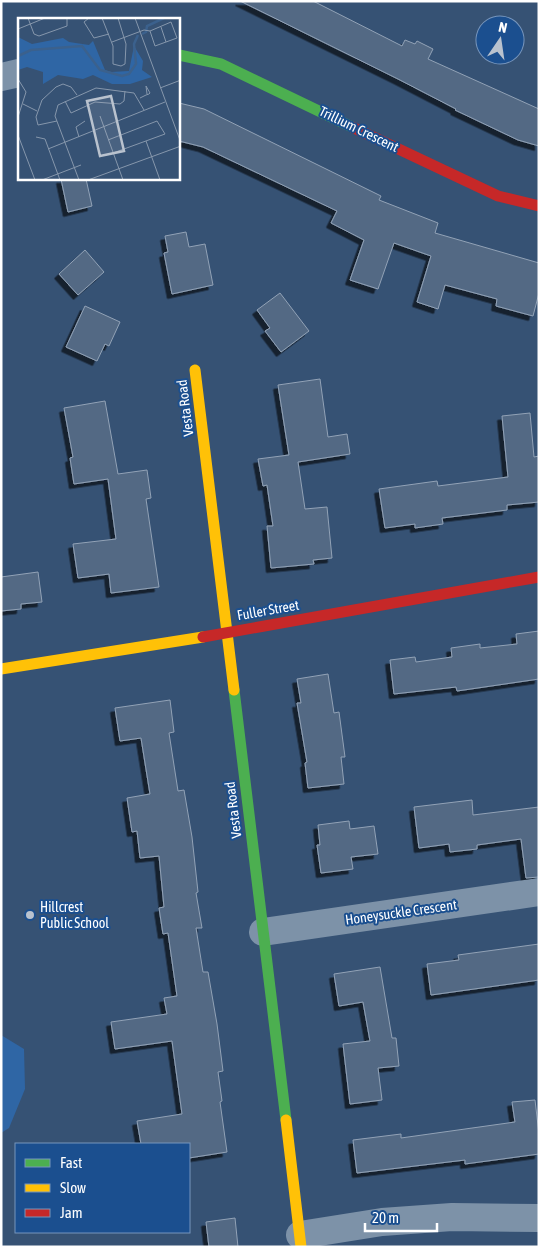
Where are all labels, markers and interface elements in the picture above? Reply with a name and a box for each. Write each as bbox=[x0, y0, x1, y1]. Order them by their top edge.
north arrow bbox=[475, 15, 525, 65]
inset map bbox=[18, 18, 180, 180]
text: N bbox=[497, 19, 509, 36]
street label: Trillium Crescent bbox=[317, 103, 401, 155]
street label: Vesta Road bbox=[174, 379, 196, 437]
street label: Fuller Street bbox=[236, 597, 300, 623]
street label: Vesta Road bbox=[222, 781, 244, 839]
street label: Honeysuckle Crescent bbox=[344, 896, 458, 928]
place label: Hillcrest Public School bbox=[40, 899, 109, 931]
marker: Hillcrest Public School bbox=[24, 909, 36, 921]
legend bbox=[15, 1143, 190, 1233]
text: Fast bbox=[60, 1154, 82, 1171]
text: Slow bbox=[60, 1179, 86, 1196]
scale bar bbox=[365, 1200, 438, 1232]
text: Jam bbox=[60, 1204, 83, 1221]
text: 20 m bbox=[372, 1209, 399, 1226]

